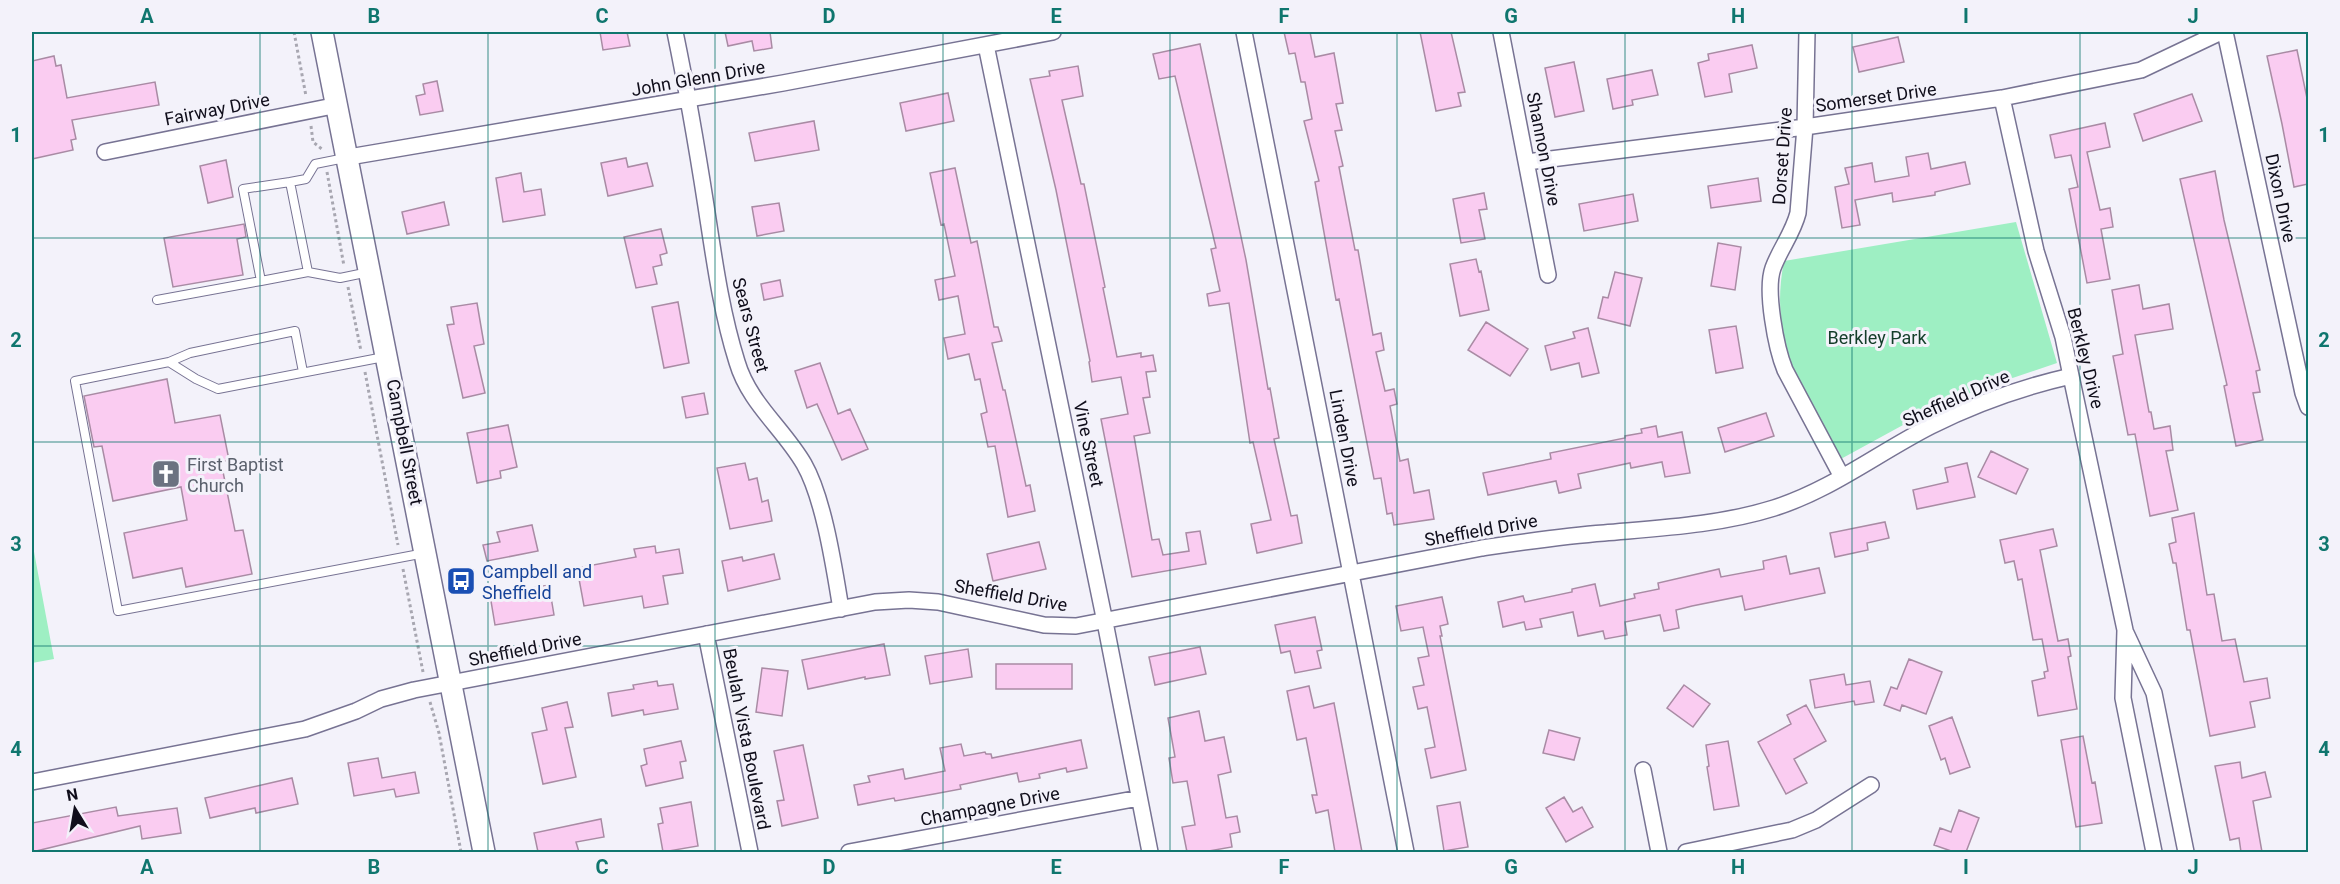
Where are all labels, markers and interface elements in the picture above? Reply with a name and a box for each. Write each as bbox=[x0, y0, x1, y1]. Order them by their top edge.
text: A bbox=[140, 4, 154, 28]
text: B bbox=[368, 4, 380, 28]
text: C bbox=[595, 4, 609, 28]
text: D bbox=[823, 4, 836, 28]
text: E bbox=[1050, 4, 1062, 28]
text: F bbox=[1279, 4, 1290, 28]
text: G bbox=[1504, 4, 1518, 28]
text: H bbox=[1731, 4, 1745, 28]
text: I bbox=[1963, 4, 1969, 28]
text: J bbox=[2187, 4, 2199, 28]
street label: John Glenn Drive bbox=[629, 56, 767, 100]
street label: Somerset Drive bbox=[1814, 78, 1938, 116]
street label: Fairway Drive bbox=[163, 89, 271, 129]
street label: Shannon Drive bbox=[1523, 90, 1565, 208]
street label: Dorset Drive bbox=[1768, 106, 1796, 206]
text: 1 bbox=[10, 123, 22, 147]
text: 1 bbox=[2318, 123, 2330, 147]
street label: Dixon Drive bbox=[2261, 152, 2301, 244]
street label: Sears Street bbox=[728, 275, 774, 375]
street label: Berkley Drive bbox=[2063, 305, 2109, 411]
park label: Berkley Park bbox=[1827, 327, 1927, 348]
text: 2 bbox=[10, 328, 22, 352]
text: 2 bbox=[2318, 328, 2330, 352]
street label: Sheffield Drive bbox=[1899, 365, 2013, 431]
street label: Campbell Street bbox=[383, 377, 428, 507]
street label: Linden Drive bbox=[1325, 388, 1365, 488]
street label: Vine Street bbox=[1070, 399, 1108, 489]
place label: First Baptist Church bbox=[187, 454, 284, 496]
church icon: First Baptist Church bbox=[150, 458, 182, 490]
street label: Sheffield Drive bbox=[1423, 510, 1539, 550]
text: 3 bbox=[10, 532, 22, 556]
text: 3 bbox=[2318, 532, 2330, 556]
place label: Campbell and Sheffield bbox=[482, 561, 592, 603]
bus stop icon: Campbell and Sheffield bbox=[445, 565, 477, 597]
street label: Sheffield Drive bbox=[953, 575, 1069, 615]
street label: Sheffield Drive bbox=[467, 628, 583, 670]
street label: Beulah Vista Boulevard bbox=[719, 647, 775, 831]
text: 4 bbox=[10, 737, 22, 761]
text: 4 bbox=[2318, 737, 2330, 761]
north arrow bbox=[45, 779, 105, 839]
street label: Champagne Drive bbox=[918, 782, 1062, 830]
text: N bbox=[65, 784, 80, 805]
text: A bbox=[140, 855, 154, 879]
text: B bbox=[368, 855, 380, 879]
text: C bbox=[595, 855, 609, 879]
text: D bbox=[823, 855, 836, 879]
text: E bbox=[1050, 855, 1062, 879]
text: F bbox=[1279, 855, 1290, 879]
text: G bbox=[1504, 855, 1518, 879]
text: H bbox=[1731, 855, 1745, 879]
text: I bbox=[1963, 855, 1969, 879]
text: J bbox=[2187, 855, 2199, 879]

